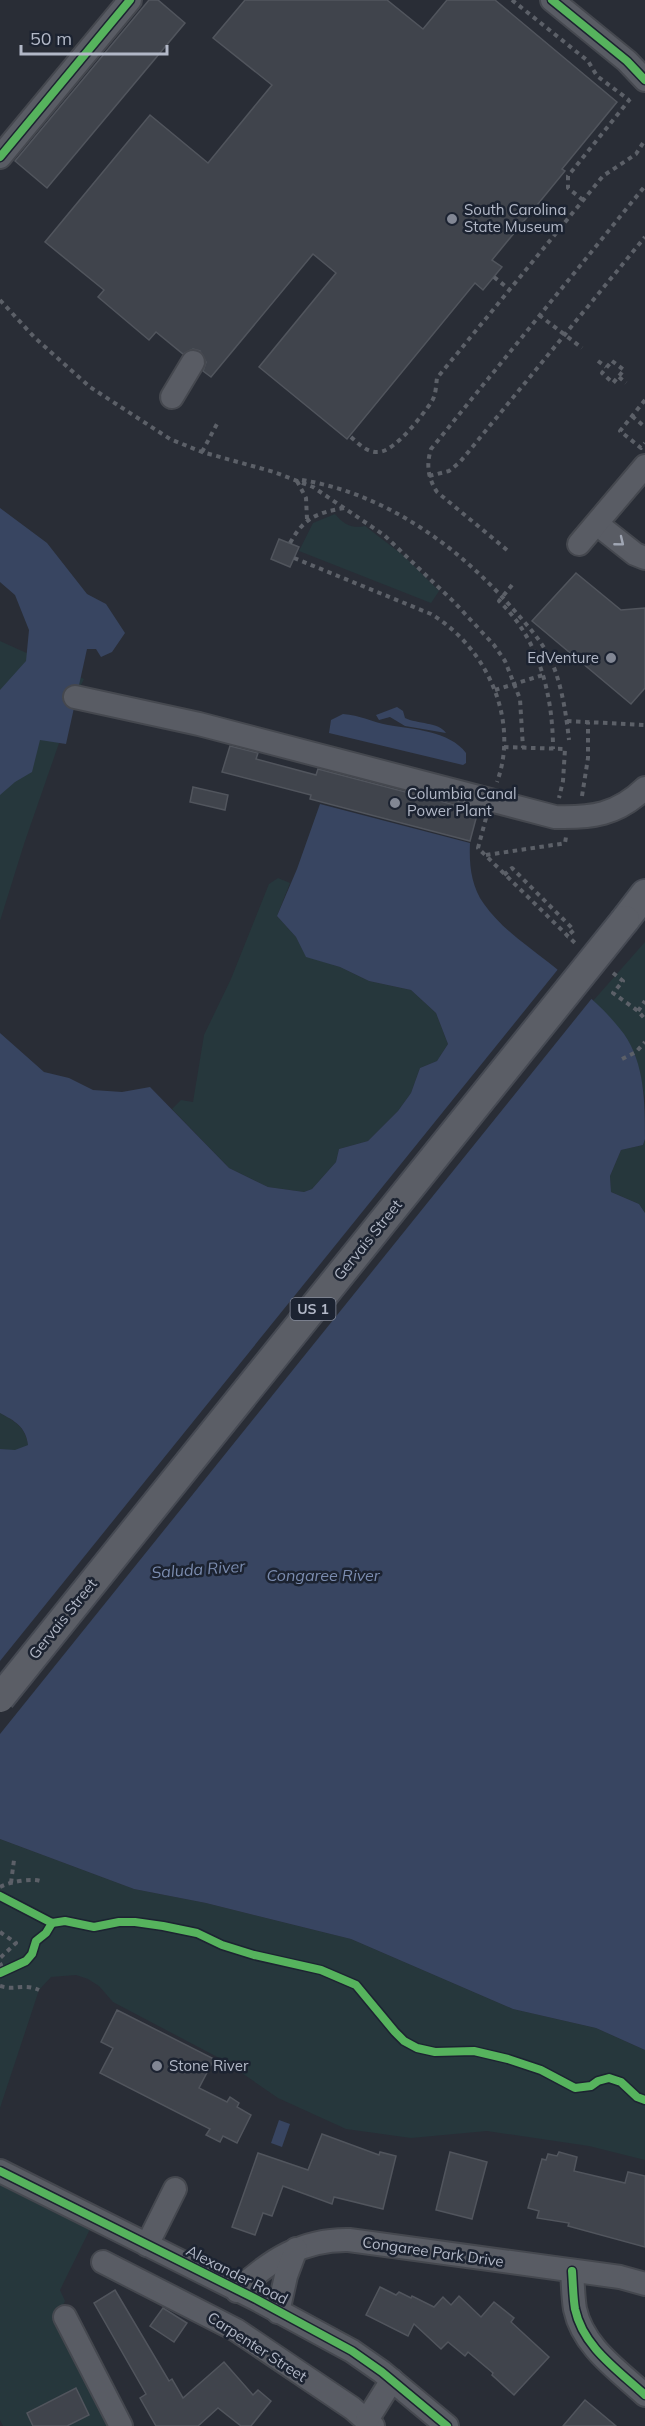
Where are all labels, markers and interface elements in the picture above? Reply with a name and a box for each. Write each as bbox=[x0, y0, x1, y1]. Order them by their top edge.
scale bar bbox=[21, 18, 166, 56]
text: 50 m bbox=[30, 27, 72, 50]
place label: South Carolina State Museum bbox=[464, 200, 566, 236]
marker: South Carolina State Museum bbox=[445, 212, 459, 226]
one-way arrow bbox=[613, 535, 624, 546]
place label: EdVenture bbox=[527, 648, 599, 667]
marker: EdVenture bbox=[604, 651, 618, 665]
place label: Columbia Canal Power Plant bbox=[407, 784, 517, 820]
marker: Columbia Canal Power Plant bbox=[388, 796, 402, 810]
street label: Gervais Street bbox=[329, 1196, 406, 1284]
road number: US 1 bbox=[290, 1298, 336, 1320]
water label: Saluda River bbox=[151, 1556, 247, 1582]
water label: Congaree River bbox=[266, 1565, 381, 1585]
street label: Gervais Street bbox=[24, 1575, 101, 1663]
place label: Stone River bbox=[169, 2056, 249, 2075]
marker: Stone River bbox=[150, 2059, 164, 2073]
street label: Congaree Park Drive bbox=[361, 2232, 505, 2271]
street label: Alexander Road bbox=[183, 2241, 291, 2308]
street label: Carpenter Street bbox=[204, 2307, 310, 2386]

